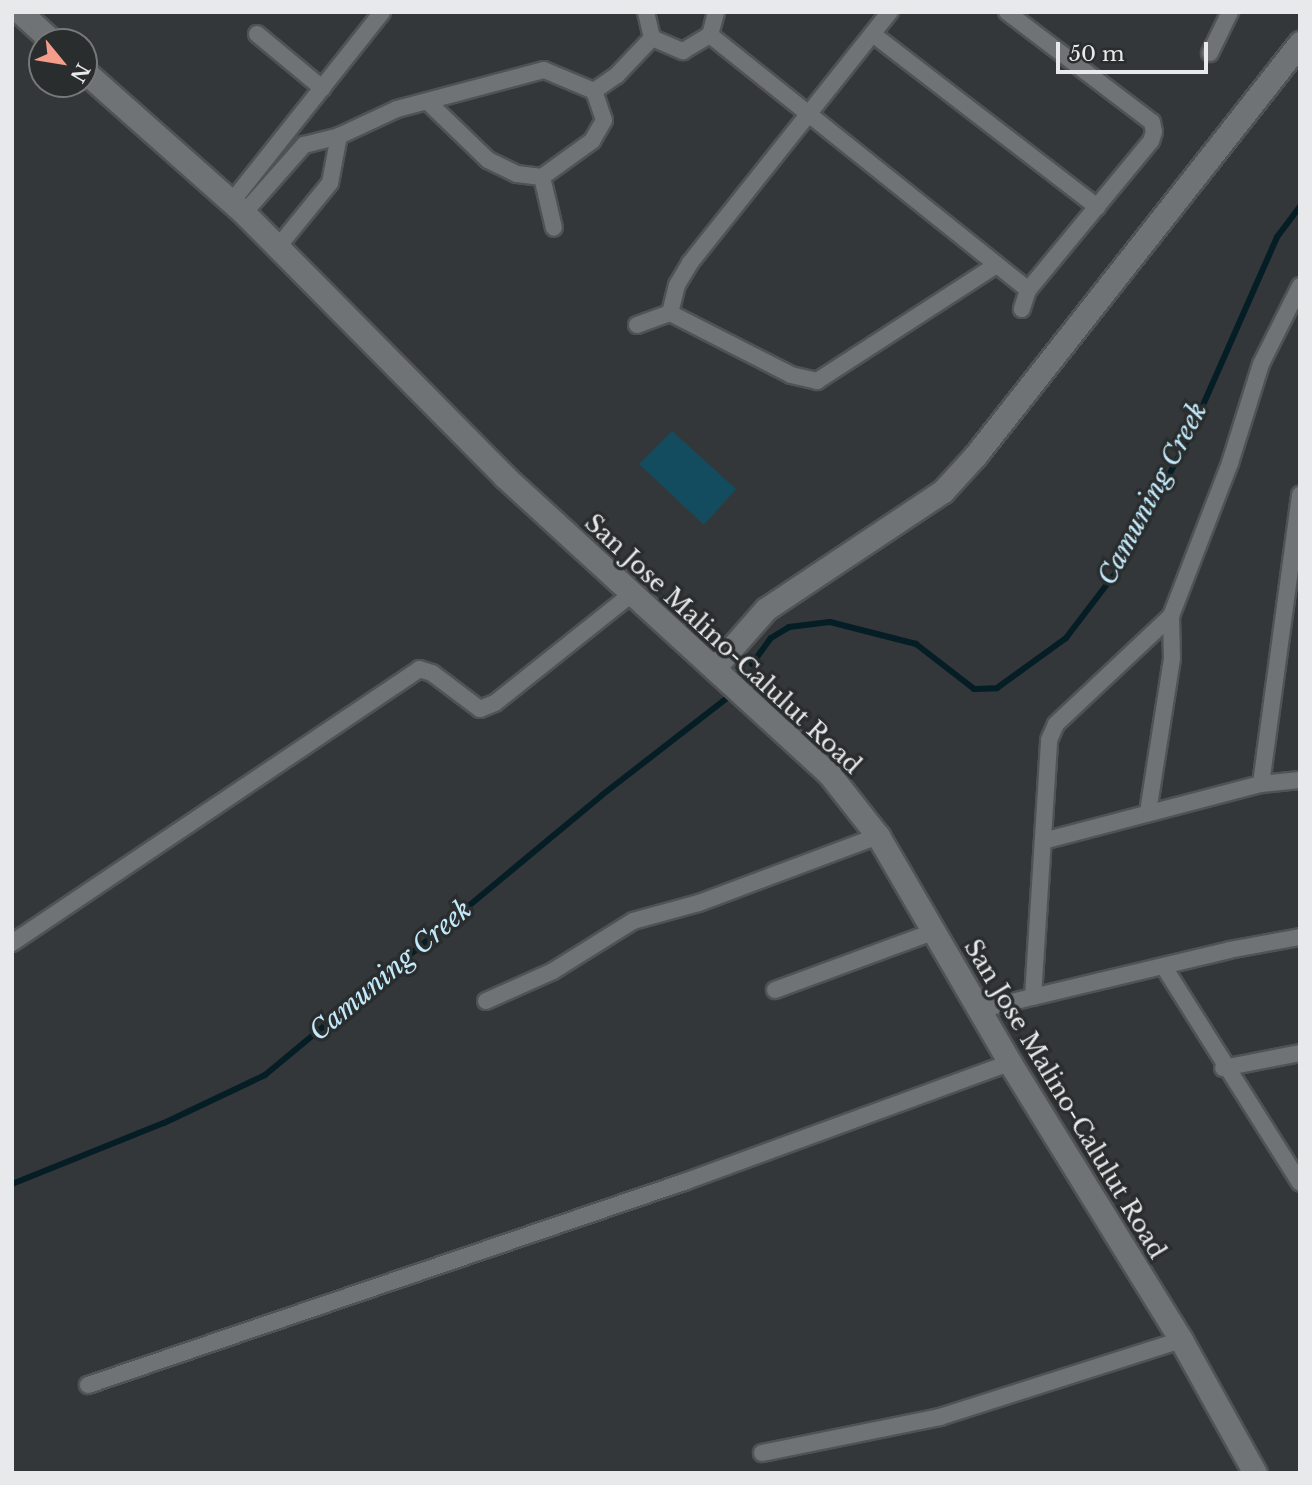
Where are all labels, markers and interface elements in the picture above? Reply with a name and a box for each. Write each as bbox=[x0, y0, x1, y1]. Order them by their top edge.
north arrow bbox=[28, 28, 98, 98]
scale bar bbox=[1060, 28, 1212, 72]
text: 50 m bbox=[1069, 41, 1124, 67]
text: N bbox=[65, 59, 94, 86]
water label: Camuning Creek bbox=[1092, 397, 1214, 591]
street label: San Jose Malino-Calulut Road bbox=[579, 508, 867, 780]
water label: Camuning Creek bbox=[303, 894, 479, 1048]
street label: San Jose Malino-Calulut Road bbox=[958, 934, 1172, 1264]

